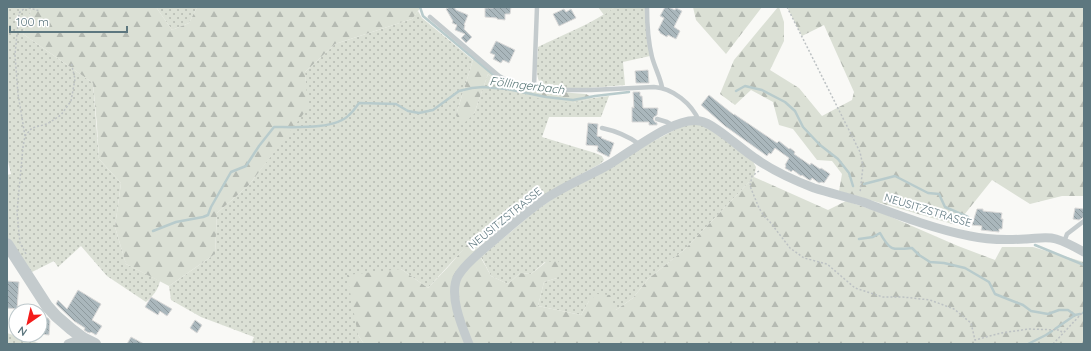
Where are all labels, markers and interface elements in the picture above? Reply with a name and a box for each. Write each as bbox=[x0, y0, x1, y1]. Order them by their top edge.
scale bar bbox=[10, 8, 127, 34]
text: 100 m bbox=[16, 14, 49, 29]
water label: Föllingerbach bbox=[489, 73, 565, 97]
street label: NEUSITZSTRASSE bbox=[465, 184, 545, 252]
street label: NEUSITZSTRASSE bbox=[883, 190, 973, 230]
north arrow bbox=[8, 303, 48, 343]
text: N bbox=[15, 323, 30, 339]

